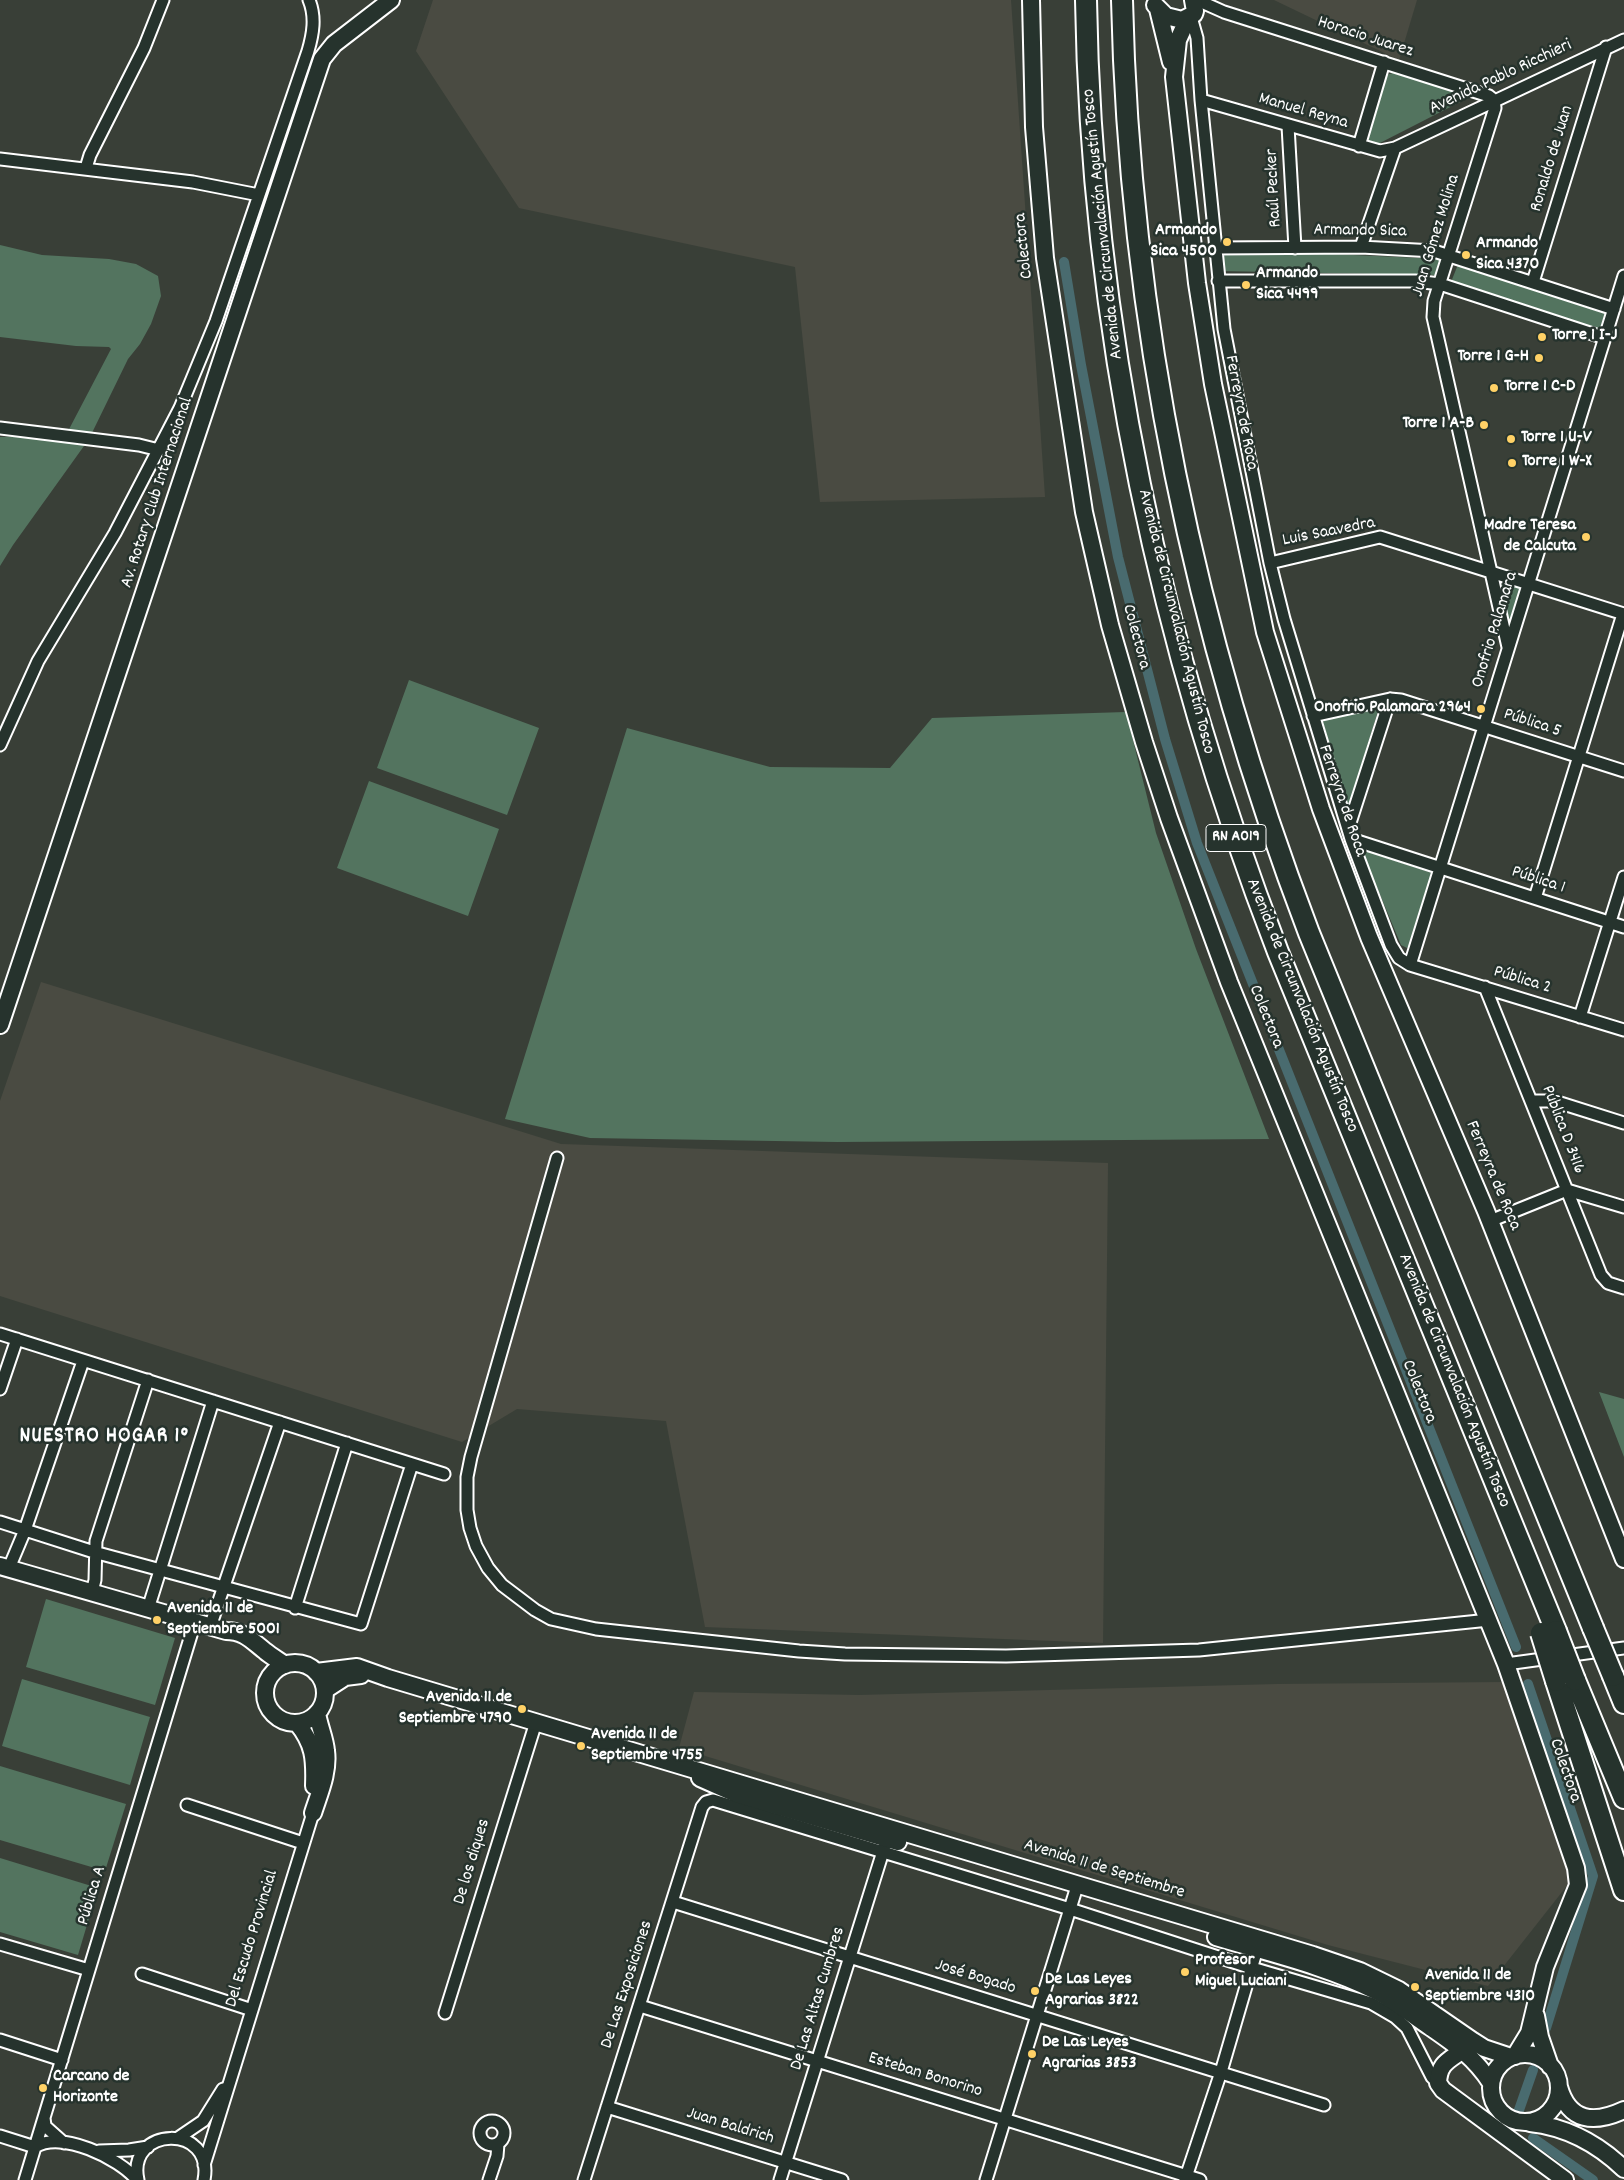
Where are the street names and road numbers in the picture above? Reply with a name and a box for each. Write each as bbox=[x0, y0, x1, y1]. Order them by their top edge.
street label: Horacio Juarez bbox=[1314, 12, 1416, 64]
street label: Avenida Pablo Ricchieri bbox=[1426, 36, 1576, 120]
street label: Avenida de Circunvalación Agustín Tosco bbox=[1079, 88, 1129, 360]
street label: Manuel Reyna bbox=[1256, 89, 1350, 135]
street label: Ronaldo de Juan bbox=[1527, 103, 1579, 215]
street label: Raúl Pecker bbox=[1262, 148, 1288, 228]
street label: Juan Gómez Molina bbox=[1408, 172, 1466, 300]
street label: Colectora bbox=[1011, 212, 1039, 280]
street label: Armando Sica bbox=[1313, 220, 1407, 244]
street label: Ferreyra de Roca bbox=[1218, 354, 1262, 472]
street label: Av. Rotary Club Internacional bbox=[117, 395, 199, 591]
street label: Avenida de Circunvalación Agustín Tosco bbox=[1132, 487, 1218, 757]
street label: Luis Saavedra bbox=[1281, 513, 1377, 553]
street label: Onofrio Palamara bbox=[1468, 569, 1524, 691]
street label: Colectora bbox=[1116, 602, 1154, 672]
street label: Pública 5 bbox=[1500, 705, 1564, 743]
street label: Ferreyra de Roca bbox=[1312, 742, 1370, 860]
road number: RN A019 bbox=[1206, 824, 1266, 851]
street label: Pública 1 bbox=[1508, 862, 1568, 900]
street label: Avenida de Circunvalación Agustín Tosco bbox=[1240, 876, 1362, 1136]
street label: Pública 2 bbox=[1491, 962, 1553, 1000]
street label: Colectora bbox=[1243, 982, 1287, 1052]
street label: Pública D 3416 bbox=[1535, 1083, 1589, 1177]
street label: Ferreyra de Roca bbox=[1459, 1118, 1525, 1234]
street label: Avenida de Circunvalación Agustín Tosco bbox=[1392, 1251, 1514, 1511]
street label: Colectora bbox=[1396, 1357, 1440, 1427]
street label: Colectora bbox=[1543, 1736, 1585, 1806]
street label: De los diques bbox=[450, 1817, 496, 1907]
street label: Avenida 11 de Septiembre bbox=[1021, 1835, 1187, 1905]
street label: Pública A bbox=[74, 1864, 112, 1928]
street label: Del Escudo Provincial bbox=[222, 1868, 284, 2010]
street label: De Las Exposiciones bbox=[597, 1918, 659, 2052]
street label: De Las Altas Cumbres bbox=[787, 1925, 851, 2073]
street label: José Bogado bbox=[932, 1955, 1018, 2001]
street label: Esteban Bonorino bbox=[865, 2048, 985, 2104]
street label: Juan Baldrich bbox=[684, 2103, 776, 2151]

